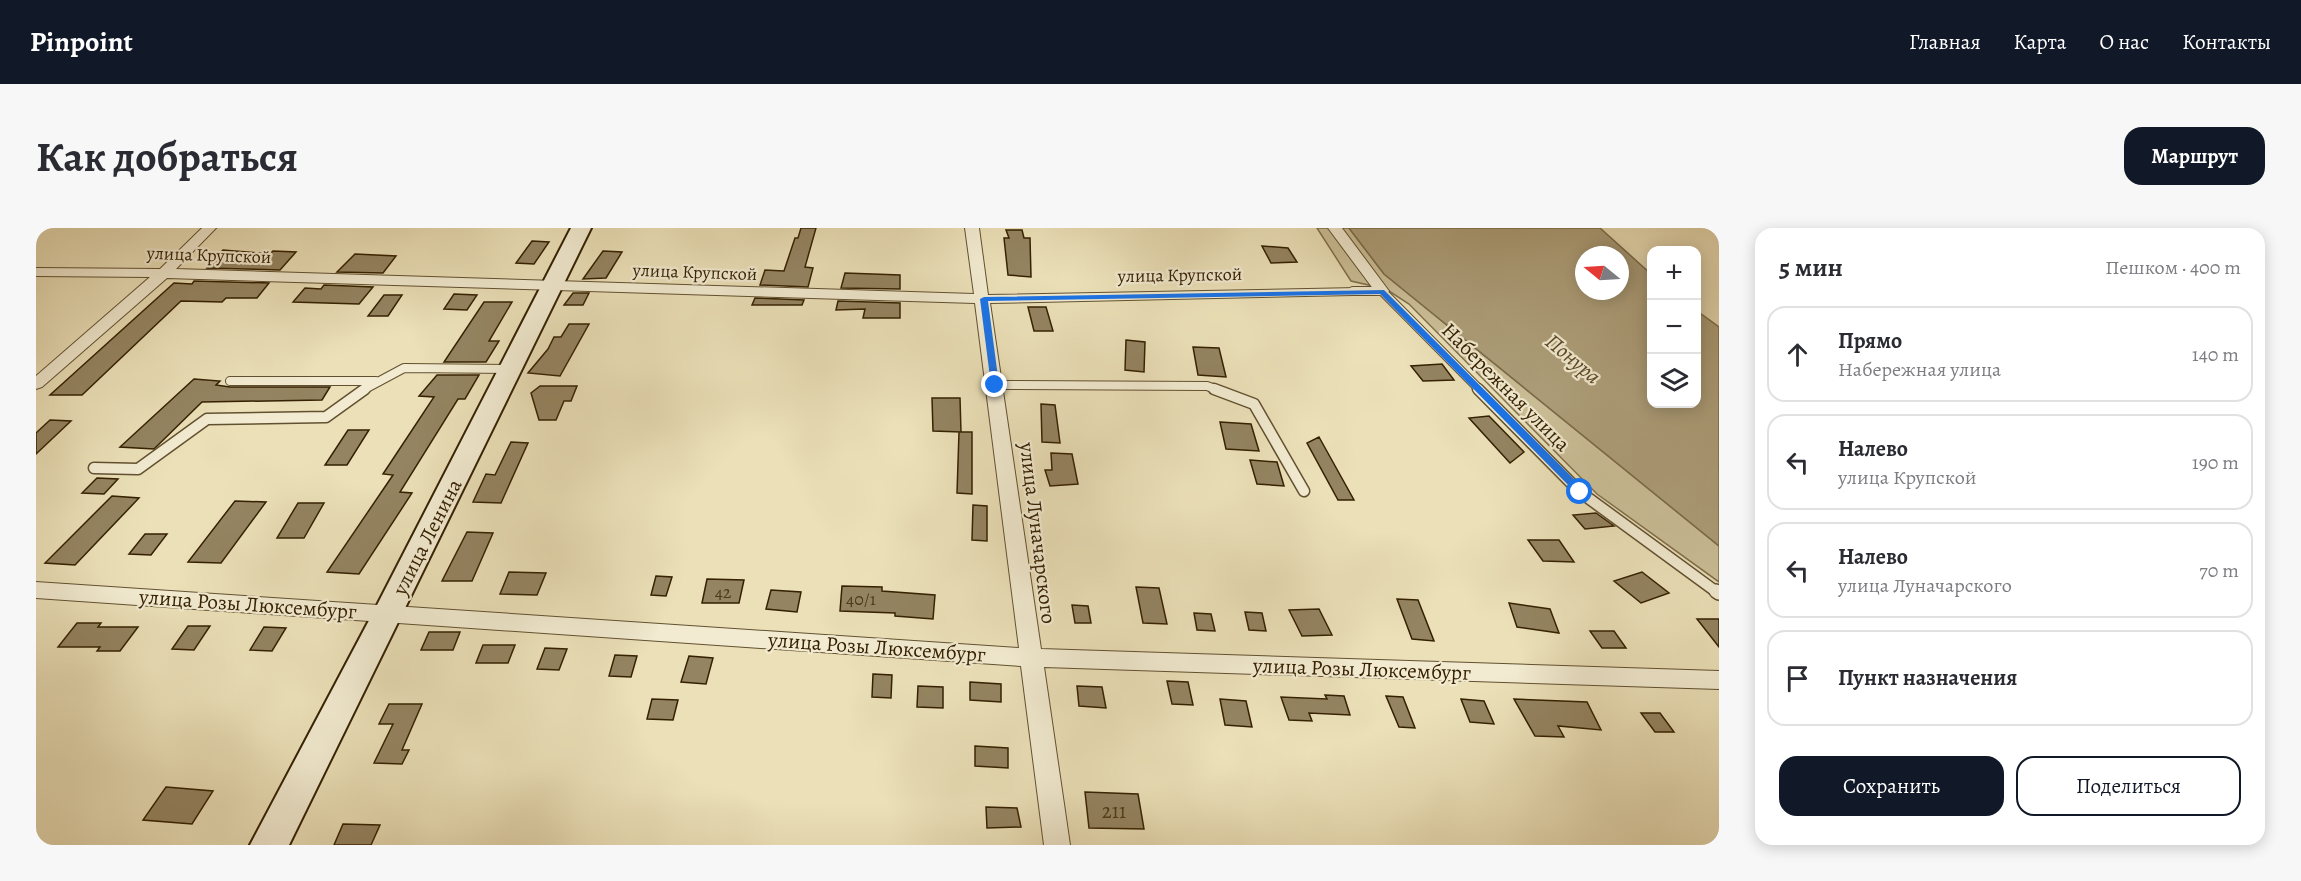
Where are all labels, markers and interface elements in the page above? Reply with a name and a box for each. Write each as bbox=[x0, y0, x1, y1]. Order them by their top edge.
text: Pinpoint bbox=[30, 23, 133, 61]
text: Главная bbox=[1909, 28, 1981, 56]
text: Карта bbox=[2014, 28, 2066, 56]
text: О нас bbox=[2099, 28, 2149, 56]
text: Контакты bbox=[2182, 28, 2271, 56]
button: Маршрут bbox=[2124, 127, 2265, 185]
text: Как добраться bbox=[36, 128, 298, 185]
street label: улица Крупской bbox=[145, 241, 272, 269]
north arrow bbox=[1575, 246, 1629, 300]
map controls bbox=[1647, 246, 1701, 408]
button: + bbox=[1647, 246, 1701, 300]
text: 5 мин bbox=[1779, 250, 1843, 285]
text: Пешком · 400 m bbox=[2105, 254, 2241, 281]
street label: улица Крупской bbox=[631, 258, 758, 286]
street label: улица Крупской bbox=[1116, 262, 1243, 288]
button: − bbox=[1647, 300, 1701, 354]
street label: Набережная улица bbox=[1435, 316, 1577, 458]
text: Прямо bbox=[1838, 326, 1902, 356]
water label: Понура bbox=[1539, 327, 1607, 391]
icon: ahead bbox=[1781, 338, 1814, 371]
text: 140 m bbox=[2192, 341, 2239, 368]
button: layers bbox=[1647, 354, 1701, 408]
text: Набережная улица bbox=[1838, 356, 2001, 383]
route end bbox=[981, 371, 1007, 397]
text: Налево bbox=[1838, 434, 1908, 464]
street label: улица Луначарского bbox=[1013, 440, 1063, 625]
icon: left bbox=[1781, 446, 1814, 479]
text: 190 m bbox=[2192, 449, 2239, 476]
text: улица Крупской bbox=[1838, 464, 1976, 491]
street label: улица Ленина bbox=[385, 474, 468, 601]
route start bbox=[1566, 478, 1592, 504]
text: Налево bbox=[1838, 542, 1908, 572]
icon: left bbox=[1781, 554, 1814, 587]
text: 70 m bbox=[2199, 557, 2239, 584]
text: улица Луначарского bbox=[1838, 572, 2012, 599]
house number: 42 bbox=[715, 580, 732, 604]
street label: улица Розы Люксембург bbox=[137, 582, 358, 626]
house number: 40/1 bbox=[846, 587, 876, 611]
street label: улица Розы Люксембург bbox=[766, 625, 987, 669]
street label: улица Розы Люксембург bbox=[1252, 651, 1472, 687]
icon: arrive bbox=[1781, 662, 1814, 695]
text: Пункт назначения bbox=[1838, 663, 2017, 693]
button: Сохранить bbox=[1779, 756, 2004, 816]
button: Поделиться bbox=[2016, 756, 2241, 816]
house number: 211 bbox=[1102, 797, 1126, 825]

